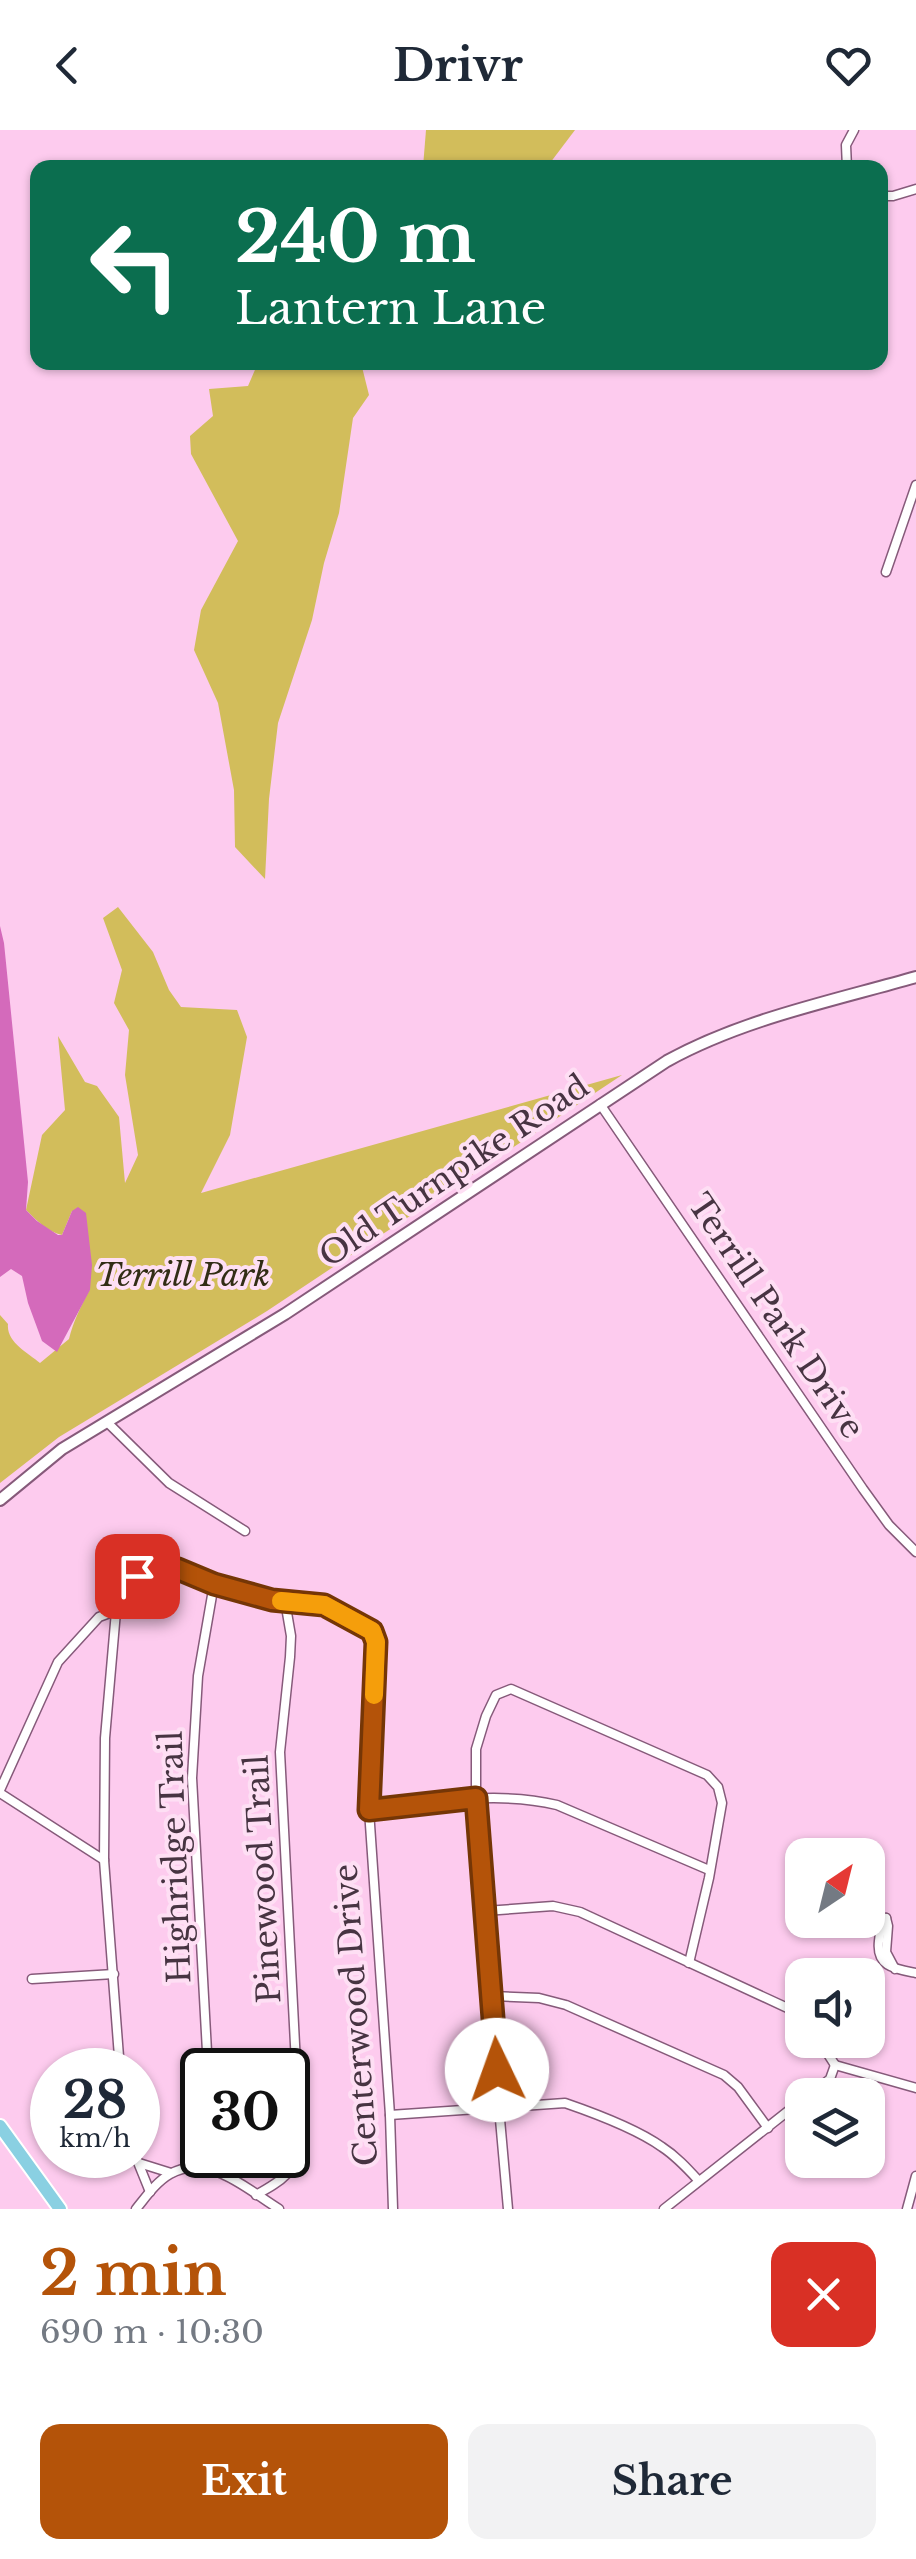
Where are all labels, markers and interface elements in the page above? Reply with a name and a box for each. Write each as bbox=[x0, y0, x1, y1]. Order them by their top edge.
text: Drivr bbox=[393, 37, 523, 93]
icon: back bbox=[40, 38, 95, 93]
icon: heart bbox=[821, 38, 876, 93]
text: 240 m bbox=[235, 194, 476, 281]
icon: left bbox=[70, 200, 200, 330]
text: Lantern Lane bbox=[235, 280, 546, 336]
street label: Old Turnpike Road bbox=[312, 1066, 596, 1276]
street label: Terrill Park Drive bbox=[679, 1186, 873, 1446]
park label: Terrill Park bbox=[96, 1255, 270, 1295]
pin bbox=[95, 1534, 180, 1619]
icon: arrive bbox=[110, 1549, 165, 1604]
street label: Highridge Trail bbox=[151, 1730, 199, 1984]
street label: Pinewood Trail bbox=[237, 1754, 289, 2004]
north arrow bbox=[785, 1838, 885, 1938]
map controls bbox=[785, 1838, 885, 2178]
street label: Centerwood Drive bbox=[325, 1863, 387, 2167]
button: sound bbox=[785, 1958, 885, 2058]
position arrow bbox=[445, 2018, 549, 2122]
speed limit sign: 30 bbox=[180, 2048, 310, 2178]
text: 28 bbox=[63, 2069, 127, 2132]
button: layers bbox=[785, 2078, 885, 2178]
text: km/h bbox=[60, 2123, 130, 2154]
text: 2 min bbox=[40, 2237, 227, 2311]
button: close bbox=[771, 2242, 876, 2347]
text: 690 m · 10:30 bbox=[40, 2312, 264, 2352]
button: Exit bbox=[40, 2424, 448, 2539]
button: Share bbox=[468, 2424, 876, 2539]

